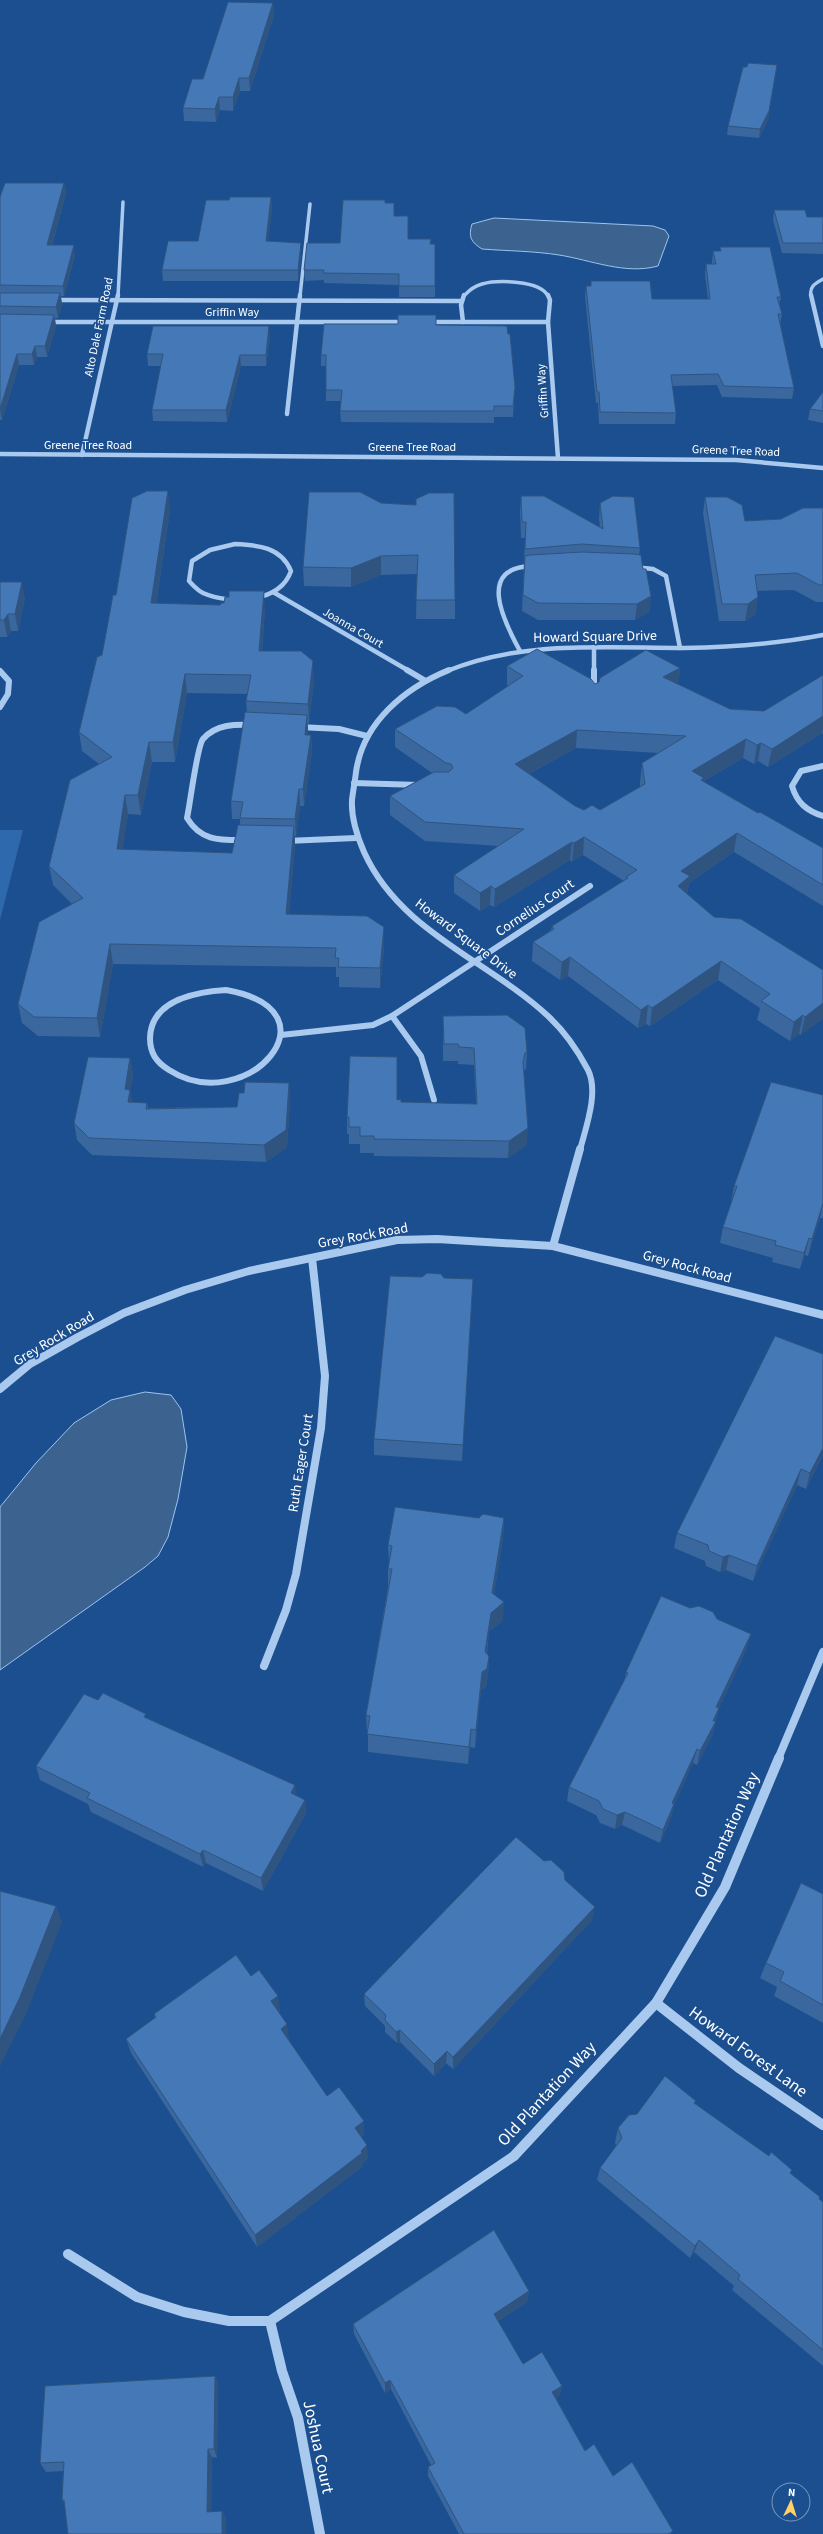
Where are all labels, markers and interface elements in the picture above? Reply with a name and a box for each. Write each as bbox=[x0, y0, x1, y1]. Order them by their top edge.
street label: Alto Dale Farm Road bbox=[80, 276, 118, 378]
street label: Griffin Way bbox=[205, 304, 260, 321]
street label: Griffin Way bbox=[533, 363, 553, 419]
street label: Greene Tree Road bbox=[44, 437, 132, 454]
street label: Greene Tree Road bbox=[368, 439, 456, 456]
street label: Greene Tree Road bbox=[692, 441, 780, 461]
street label: Joanna Court bbox=[319, 604, 387, 652]
street label: Howard Square Drive bbox=[533, 626, 657, 648]
street label: Cornelius Court bbox=[492, 874, 579, 942]
street label: Howard Square Drive bbox=[411, 894, 521, 984]
street label: Grey Rock Road bbox=[316, 1218, 410, 1254]
street label: Grey Rock Road bbox=[640, 1246, 734, 1288]
street label: Grey Rock Road bbox=[10, 1307, 98, 1371]
street label: Ruth Eager Court bbox=[283, 1412, 319, 1514]
street label: Old Plantation Way bbox=[688, 1768, 766, 1902]
street label: Howard Forest Lane bbox=[684, 2001, 812, 2103]
street label: Old Plantation Way bbox=[492, 2036, 602, 2152]
street label: Joshua Court bbox=[296, 2398, 340, 2496]
north arrow bbox=[771, 2482, 811, 2522]
text: N bbox=[787, 2485, 796, 2500]

